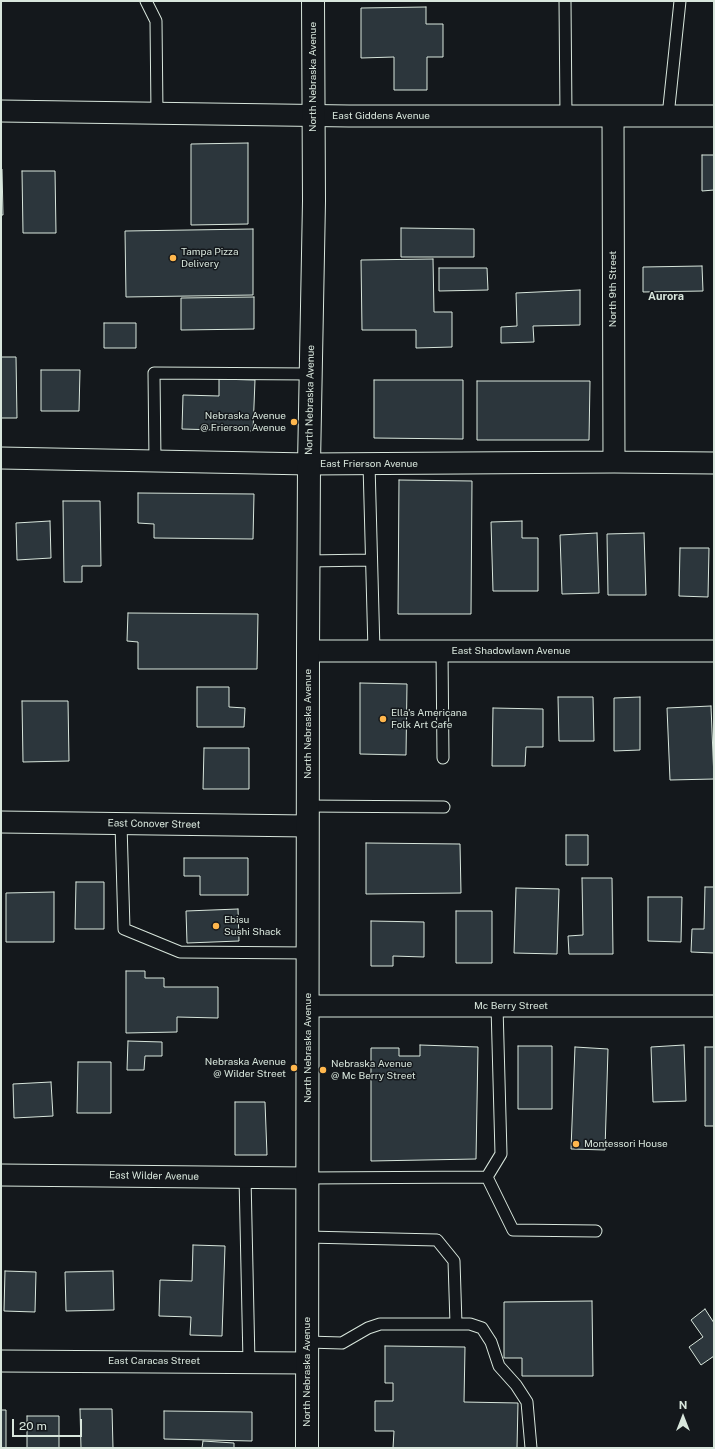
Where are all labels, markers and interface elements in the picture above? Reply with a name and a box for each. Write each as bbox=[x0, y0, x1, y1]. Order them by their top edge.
street label: North Nebraska Avenue bbox=[307, 22, 319, 132]
street label: East Giddens Avenue bbox=[332, 110, 430, 122]
place label: Tampa Pizza Delivery bbox=[181, 246, 239, 270]
street label: North 9th Street bbox=[607, 251, 619, 327]
marker: Tampa Pizza Delivery bbox=[168, 253, 178, 263]
district label: Aurora bbox=[648, 290, 684, 304]
street label: North Nebraska Avenue bbox=[303, 345, 317, 455]
place label: Nebraska Avenue @ Frierson Avenue bbox=[200, 410, 286, 434]
marker: Nebraska Avenue @ Frierson Avenue bbox=[289, 417, 299, 427]
street label: East Frierson Avenue bbox=[320, 458, 418, 470]
street label: East Shadowlawn Avenue bbox=[452, 645, 570, 657]
street label: North Nebraska Avenue bbox=[302, 669, 314, 779]
place label: Ella's Americana Folk Art Cafe bbox=[391, 707, 467, 730]
marker: Ella's Americana Folk Art Cafe bbox=[378, 714, 388, 724]
street label: East Conover Street bbox=[107, 817, 201, 831]
place label: Ebisu Sushi Shack bbox=[224, 914, 281, 938]
marker: Ebisu Sushi Shack bbox=[211, 921, 221, 931]
street label: North Nebraska Avenue bbox=[302, 993, 314, 1103]
street label: Mc Berry Street bbox=[474, 1000, 548, 1012]
place label: Nebraska Avenue @ Wilder Street bbox=[205, 1056, 286, 1080]
place label: Nebraska Avenue @ Mc Berry Street bbox=[331, 1058, 416, 1082]
marker: Nebraska Avenue @ Wilder Street bbox=[289, 1063, 299, 1073]
marker: Nebraska Avenue @ Mc Berry Street bbox=[318, 1065, 328, 1075]
place label: Montessori House bbox=[584, 1138, 668, 1150]
marker: Montessori House bbox=[571, 1139, 581, 1149]
street label: East Wilder Avenue bbox=[109, 1169, 199, 1183]
street label: North Nebraska Avenue bbox=[301, 1317, 313, 1427]
street label: East Caracas Street bbox=[108, 1355, 200, 1367]
north arrow bbox=[663, 1397, 703, 1437]
text: N bbox=[679, 1399, 687, 1411]
scale bar bbox=[14, 1411, 84, 1437]
text: 20 m bbox=[19, 1419, 47, 1433]

